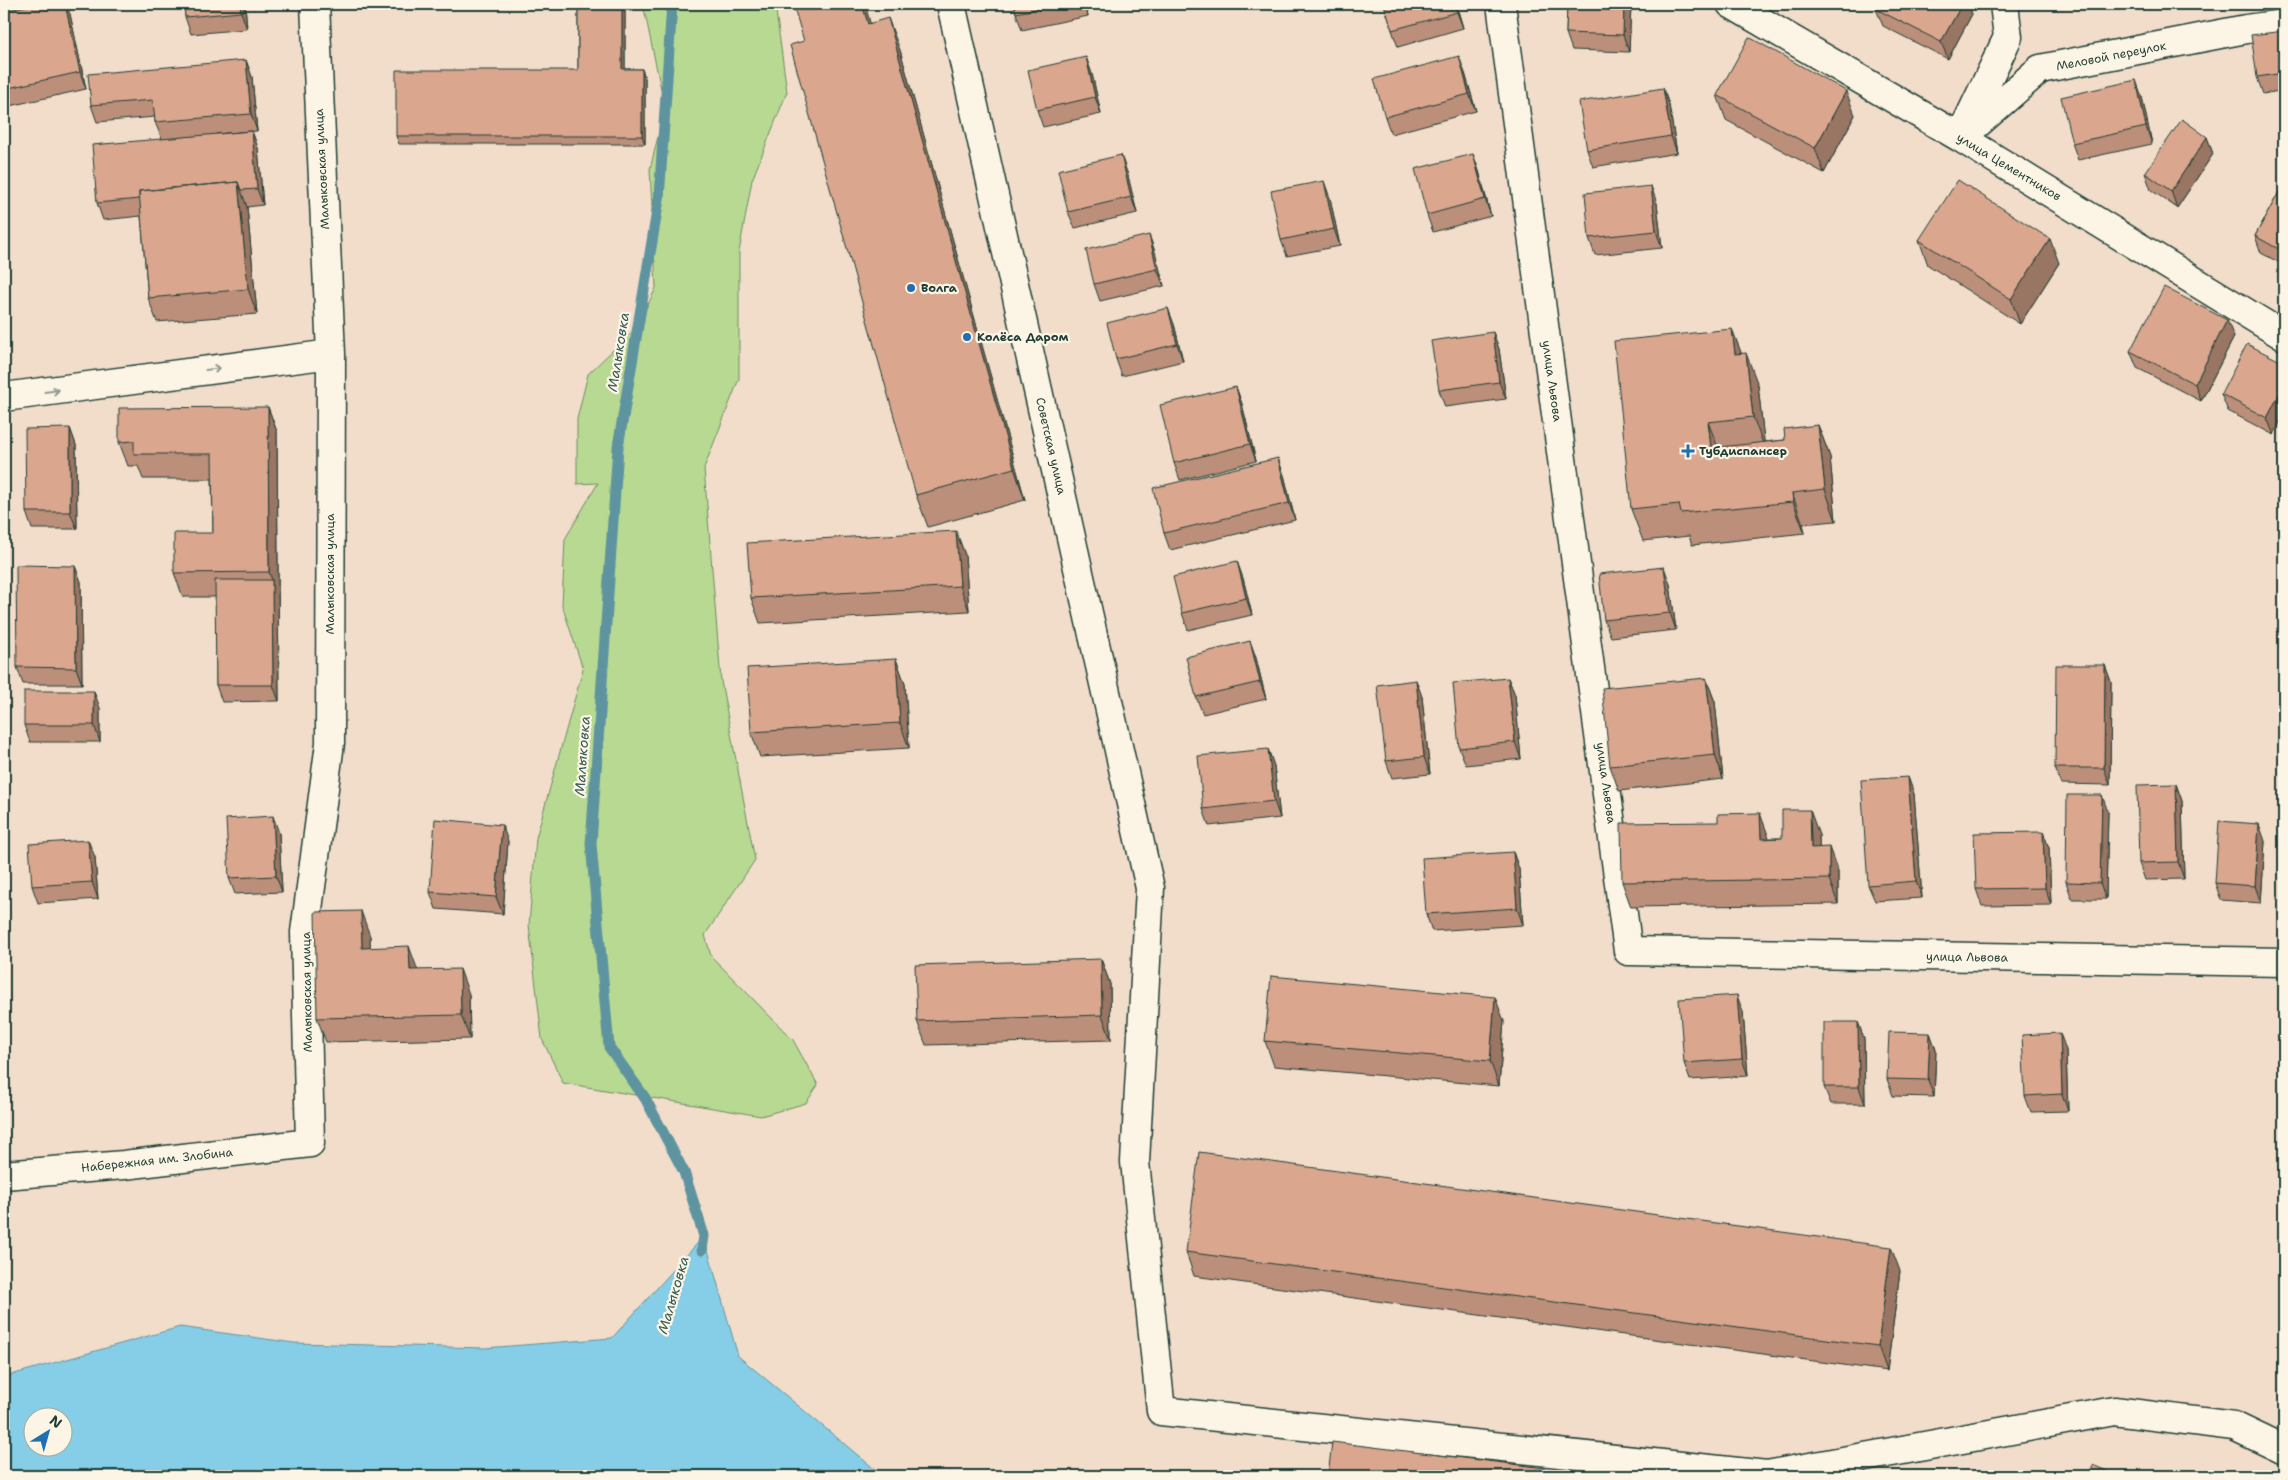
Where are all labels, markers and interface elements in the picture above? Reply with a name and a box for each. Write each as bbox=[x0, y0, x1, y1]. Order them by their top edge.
street label: Меловой переулок bbox=[2055, 37, 2168, 75]
street label: Малыковская улица bbox=[311, 108, 333, 230]
street label: улица Цементников bbox=[1954, 129, 2064, 205]
place label: Волга bbox=[921, 280, 958, 296]
marker: Волга bbox=[905, 282, 917, 294]
water label: Малыковка bbox=[603, 311, 633, 393]
place label: Колёса Даром bbox=[977, 329, 1069, 345]
marker: Колёса Даром bbox=[961, 331, 973, 343]
street label: улица Львова bbox=[1538, 339, 1566, 423]
one-way arrow bbox=[205, 364, 221, 374]
one-way arrow bbox=[44, 386, 60, 396]
street label: Советская улица bbox=[1032, 396, 1070, 497]
place label: Тубдиспансер bbox=[1699, 443, 1787, 459]
marker: Тубдиспансер bbox=[1681, 444, 1695, 458]
street label: Малыковская улица bbox=[322, 513, 338, 634]
water label: Малыковка bbox=[570, 715, 594, 797]
street label: улица Львова bbox=[1592, 741, 1620, 825]
street label: Малыковская улица bbox=[298, 931, 316, 1053]
street label: улица Львова bbox=[1926, 948, 2009, 966]
street label: Набережная им. Злобина bbox=[80, 1144, 234, 1176]
water label: Малыковка bbox=[653, 1254, 693, 1336]
north arrow bbox=[22, 1408, 72, 1458]
text: N bbox=[46, 1411, 66, 1432]

